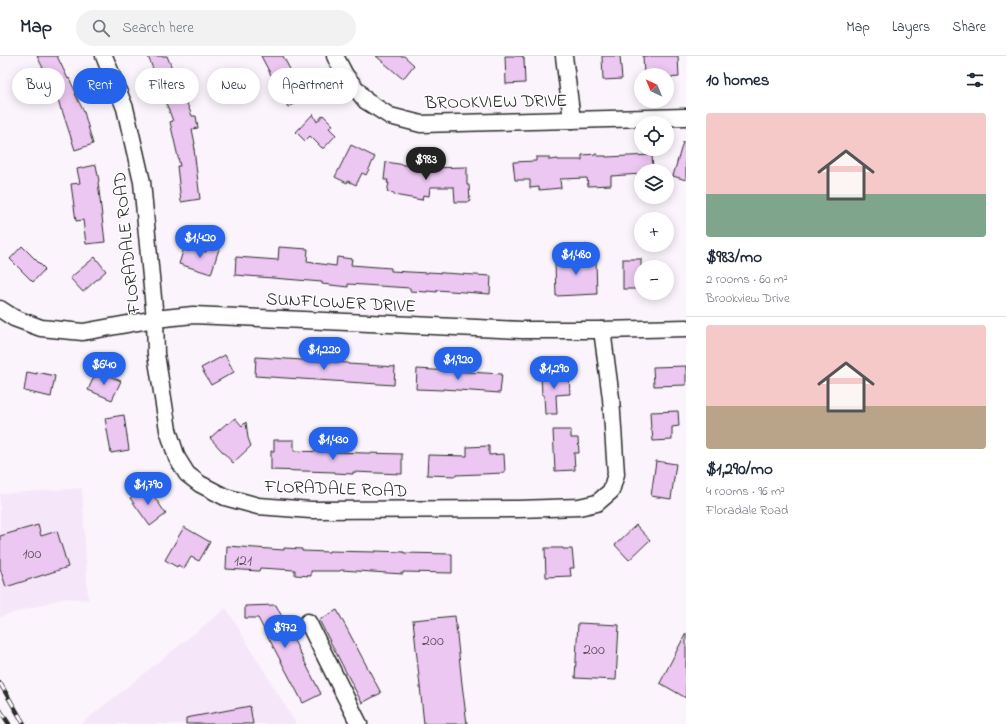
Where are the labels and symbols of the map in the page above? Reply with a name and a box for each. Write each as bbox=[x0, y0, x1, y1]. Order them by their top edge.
north arrow bbox=[634, 68, 674, 108]
street label: BROOKVIEW DRIVE bbox=[424, 89, 568, 117]
pin: $983 bbox=[402, 147, 450, 181]
street label: FLORADALE ROAD bbox=[108, 170, 148, 316]
pin: $1,420 bbox=[167, 225, 233, 259]
pin: $1,480 bbox=[543, 242, 609, 276]
street label: SUNFLOWER DRIVE bbox=[265, 287, 417, 321]
pin: $1,220 bbox=[291, 337, 357, 371]
pin: $1,920 bbox=[425, 347, 491, 381]
pin: $640 bbox=[80, 352, 128, 386]
pin: $1,290 bbox=[521, 356, 587, 390]
pin: $1,430 bbox=[300, 427, 366, 461]
pin: $1,790 bbox=[115, 472, 181, 506]
street label: FLORADALE ROAD bbox=[263, 474, 408, 505]
house number: 100 bbox=[23, 542, 42, 566]
house number: 121 bbox=[234, 549, 252, 573]
pin: $972 bbox=[261, 615, 309, 649]
house number: 200 bbox=[422, 629, 444, 653]
house number: 200 bbox=[583, 638, 605, 662]

